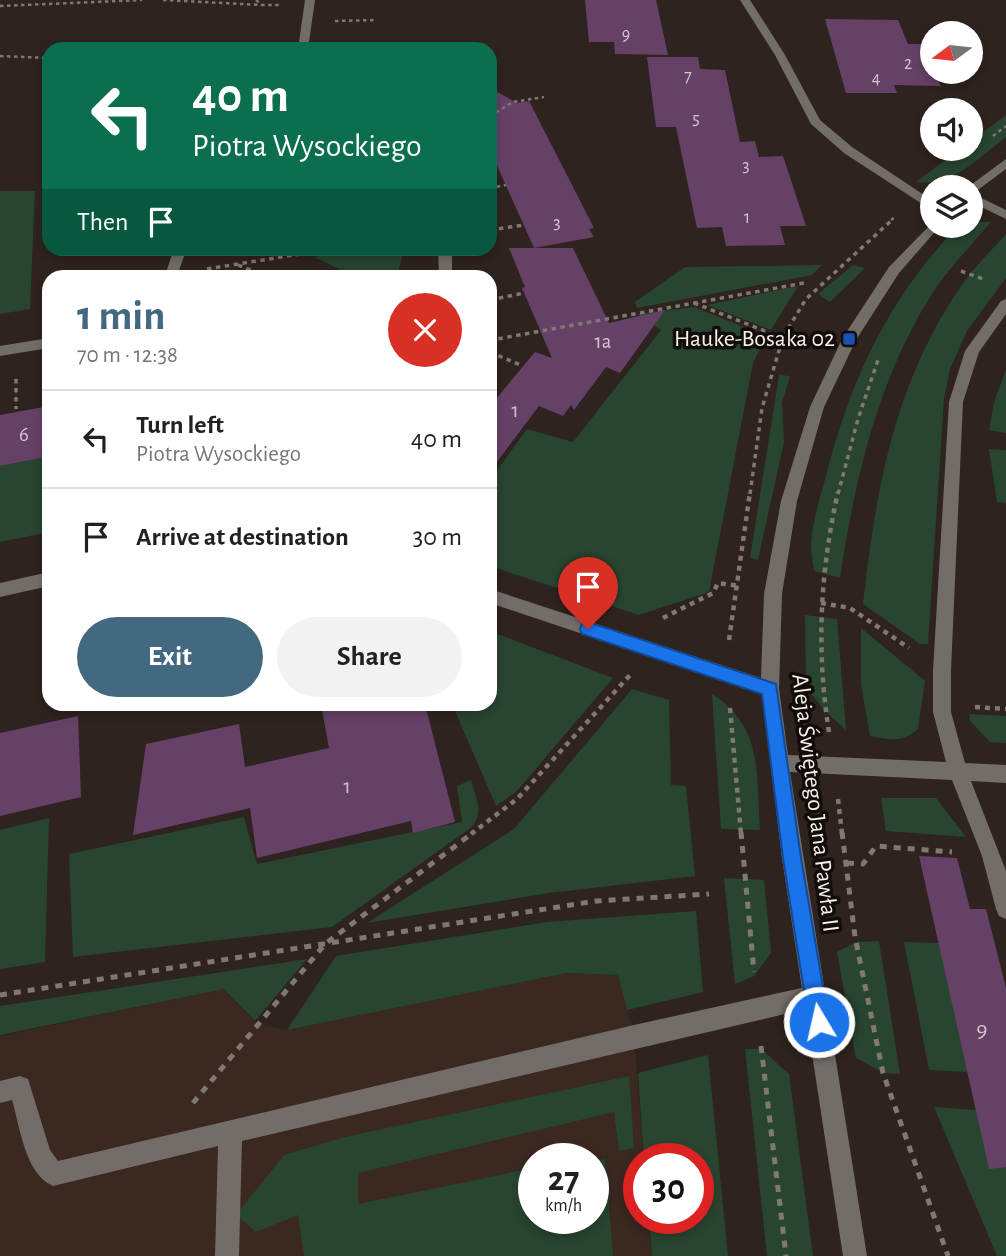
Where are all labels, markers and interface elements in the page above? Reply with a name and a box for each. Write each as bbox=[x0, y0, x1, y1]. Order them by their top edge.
north arrow bbox=[920, 21, 984, 84]
map controls bbox=[920, 21, 983, 238]
house number: 9 bbox=[622, 26, 630, 44]
house number: 2 bbox=[904, 55, 912, 73]
house number: 7 bbox=[684, 68, 692, 86]
icon: left bbox=[77, 70, 168, 161]
house number: 4 bbox=[872, 70, 881, 88]
text: 40 m bbox=[192, 72, 289, 121]
button: sound bbox=[920, 98, 983, 161]
house number: 5 bbox=[692, 110, 700, 128]
text: Piotra Wysockiego bbox=[192, 130, 422, 162]
house number: 3 bbox=[742, 157, 750, 175]
button: layers bbox=[920, 175, 983, 238]
icon: arrive bbox=[142, 203, 180, 241]
text: Then bbox=[77, 209, 128, 235]
house number: 1 bbox=[744, 209, 750, 227]
house number: 3 bbox=[553, 214, 561, 232]
button: close bbox=[388, 293, 462, 367]
text: 1 min bbox=[77, 295, 166, 337]
place label: Hauke-Bosaka 02 bbox=[674, 327, 835, 351]
house number: 1a bbox=[595, 331, 612, 352]
marker: Hauke-Bosaka 02 bbox=[841, 331, 857, 347]
text: 70 m · 12:38 bbox=[77, 344, 178, 367]
house number: 1 bbox=[511, 400, 519, 421]
text: Turn left bbox=[136, 412, 224, 438]
icon: left bbox=[77, 420, 115, 458]
house number: 6 bbox=[19, 424, 29, 445]
text: 40 m bbox=[411, 426, 462, 452]
text: Piotra Wysockiego bbox=[136, 443, 301, 466]
icon: arrive bbox=[77, 518, 115, 556]
text: Arrive at destination bbox=[136, 524, 349, 550]
text: 30 m bbox=[412, 524, 462, 550]
pin bbox=[558, 557, 618, 629]
icon: arrive bbox=[569, 568, 607, 606]
button: Exit bbox=[77, 617, 263, 697]
button: Share bbox=[277, 617, 462, 697]
street label: Aleja Świętego Jana Pawła II bbox=[787, 672, 845, 933]
house number: 1 bbox=[343, 776, 351, 797]
position arrow bbox=[782, 985, 856, 1059]
house number: 9 bbox=[976, 1018, 988, 1042]
speed limit sign: 30 bbox=[623, 1143, 714, 1234]
text: 27 bbox=[548, 1162, 579, 1197]
text: km/h bbox=[545, 1197, 582, 1215]

